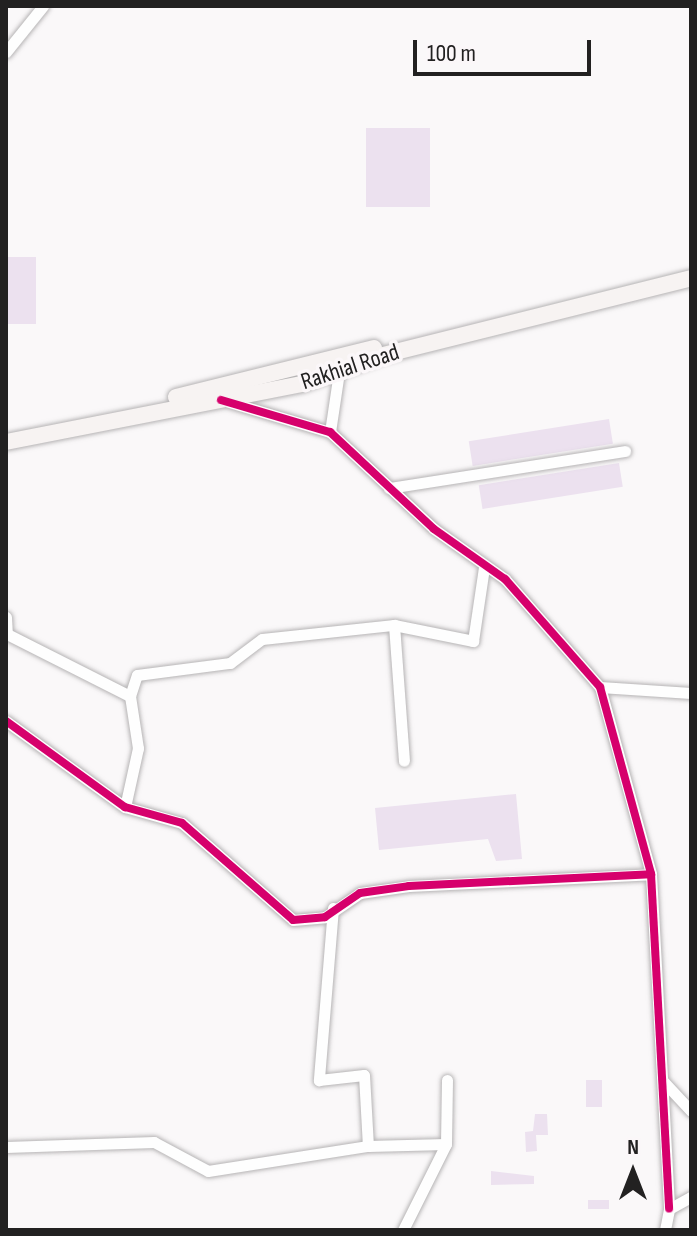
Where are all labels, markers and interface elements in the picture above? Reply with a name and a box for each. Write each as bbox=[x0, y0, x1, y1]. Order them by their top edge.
scale bar bbox=[417, 24, 595, 74]
text: 100 m bbox=[427, 39, 476, 68]
street label: Rakhial Road bbox=[297, 338, 403, 396]
north arrow bbox=[593, 1132, 673, 1212]
text: N bbox=[627, 1134, 639, 1161]

